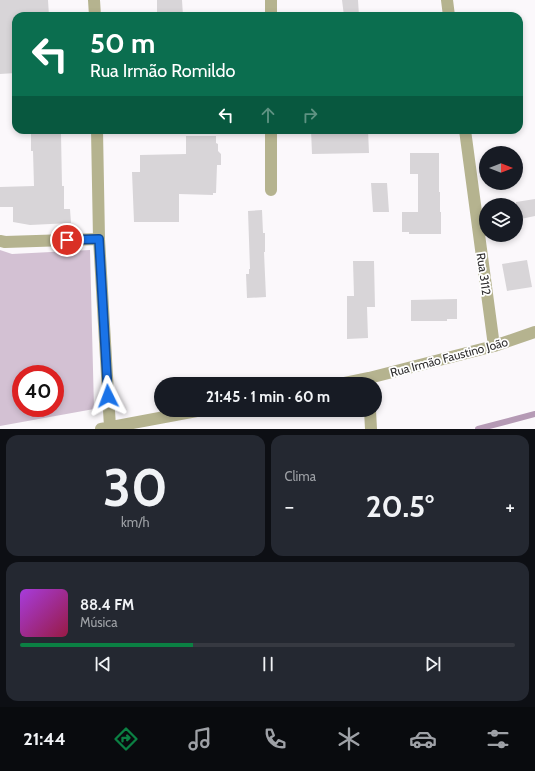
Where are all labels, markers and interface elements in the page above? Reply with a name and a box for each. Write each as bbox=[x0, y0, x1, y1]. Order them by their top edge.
text: 50 m bbox=[90, 26, 155, 60]
icon: left bbox=[24, 28, 76, 80]
text: Rua Irmão Romildo bbox=[90, 60, 235, 82]
icon: left bbox=[215, 104, 237, 126]
icon: ahead bbox=[257, 104, 279, 126]
icon: right bbox=[299, 104, 321, 126]
north arrow bbox=[479, 146, 523, 190]
map controls bbox=[479, 146, 523, 242]
button: layers bbox=[479, 198, 523, 242]
pin bbox=[50, 223, 84, 257]
icon: arrive bbox=[56, 229, 78, 251]
street label: Rua 3112 bbox=[474, 252, 494, 296]
street label: Rua Irmão Faustino João bbox=[389, 334, 510, 380]
speed limit sign: 40 bbox=[12, 365, 64, 417]
position arrow bbox=[87, 375, 129, 417]
text: 21:45 · 1 min · 60 m bbox=[206, 388, 330, 406]
text: 30 bbox=[103, 456, 168, 519]
text: Clima bbox=[285, 468, 316, 484]
text: 20.5° bbox=[366, 488, 434, 525]
text: − bbox=[285, 493, 294, 520]
text: + bbox=[505, 493, 515, 520]
text: km/h bbox=[121, 514, 149, 530]
text: 88.4 FM bbox=[80, 596, 134, 614]
text: Música bbox=[80, 614, 118, 630]
icon: previous bbox=[92, 653, 114, 675]
icon: pause bbox=[257, 653, 279, 675]
icon: next bbox=[422, 653, 444, 675]
icon: directions bbox=[112, 725, 140, 753]
icon: music bbox=[186, 725, 214, 753]
icon: phone bbox=[261, 725, 289, 753]
icon: climate bbox=[335, 725, 363, 753]
icon: car bbox=[409, 725, 437, 753]
icon: filters bbox=[484, 725, 512, 753]
text: 21:44 bbox=[23, 728, 66, 750]

